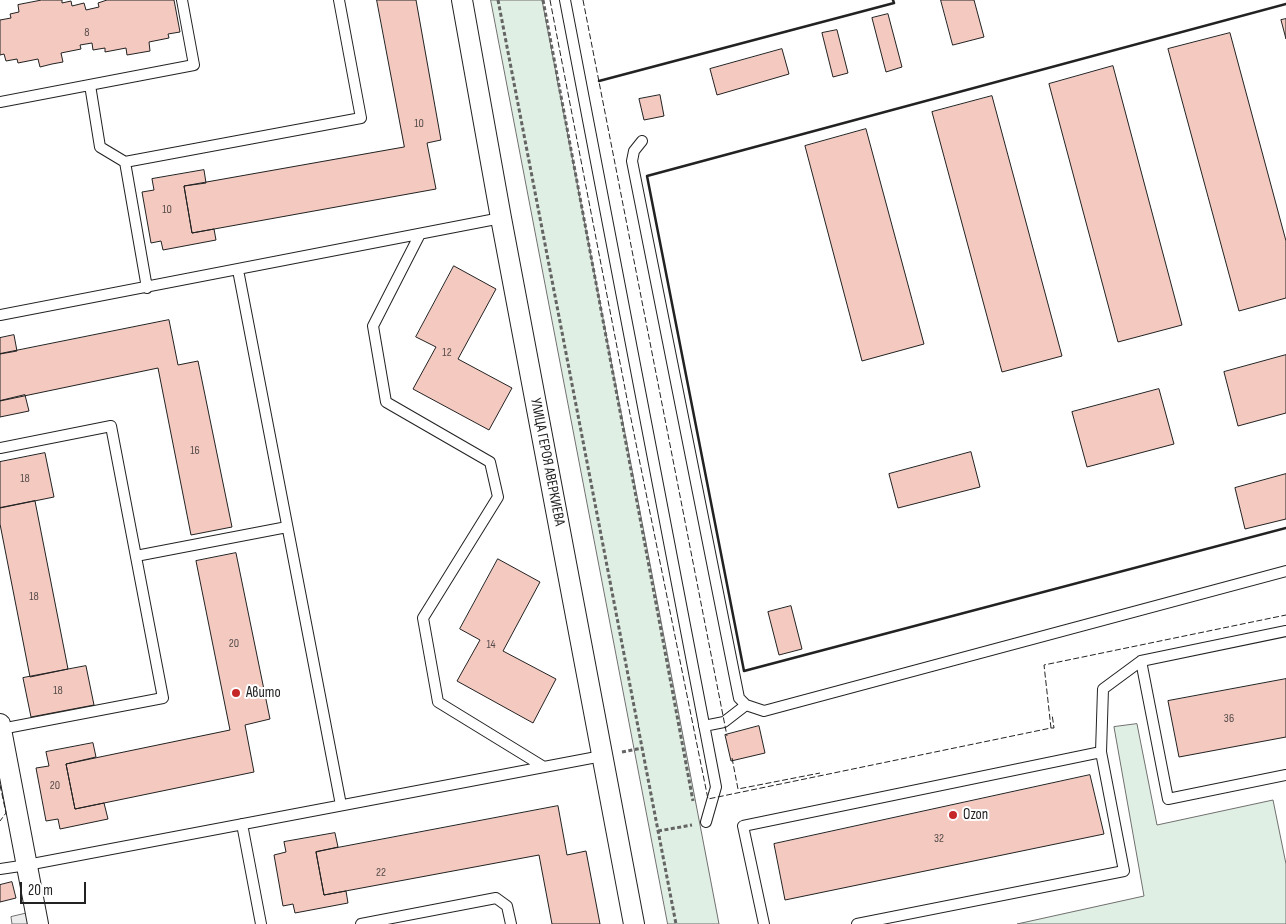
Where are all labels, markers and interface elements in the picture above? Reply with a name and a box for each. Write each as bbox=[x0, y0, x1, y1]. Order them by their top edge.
house number: 8 bbox=[84, 26, 90, 40]
house number: 10 bbox=[414, 117, 424, 131]
house number: 10 bbox=[162, 203, 172, 217]
house number: 12 bbox=[442, 346, 452, 360]
street label: УЛИЦА ГЕРОЯ АВЕРКИЕВА bbox=[526, 396, 568, 528]
house number: 16 bbox=[190, 444, 200, 458]
house number: 18 bbox=[20, 472, 30, 486]
house number: 18 bbox=[29, 590, 39, 604]
house number: 20 bbox=[229, 637, 239, 651]
house number: 14 bbox=[486, 638, 496, 652]
house number: 18 bbox=[53, 684, 63, 698]
place label: Авито bbox=[246, 684, 281, 702]
marker: Авито bbox=[230, 687, 242, 699]
house number: 36 bbox=[1224, 712, 1234, 726]
house number: 20 bbox=[50, 779, 60, 793]
place label: Ozon bbox=[963, 806, 988, 824]
marker: Ozon bbox=[947, 809, 959, 821]
house number: 32 bbox=[934, 832, 944, 846]
house number: 22 bbox=[376, 866, 386, 880]
scale bar bbox=[22, 872, 89, 904]
text: 20 m bbox=[28, 881, 53, 900]

